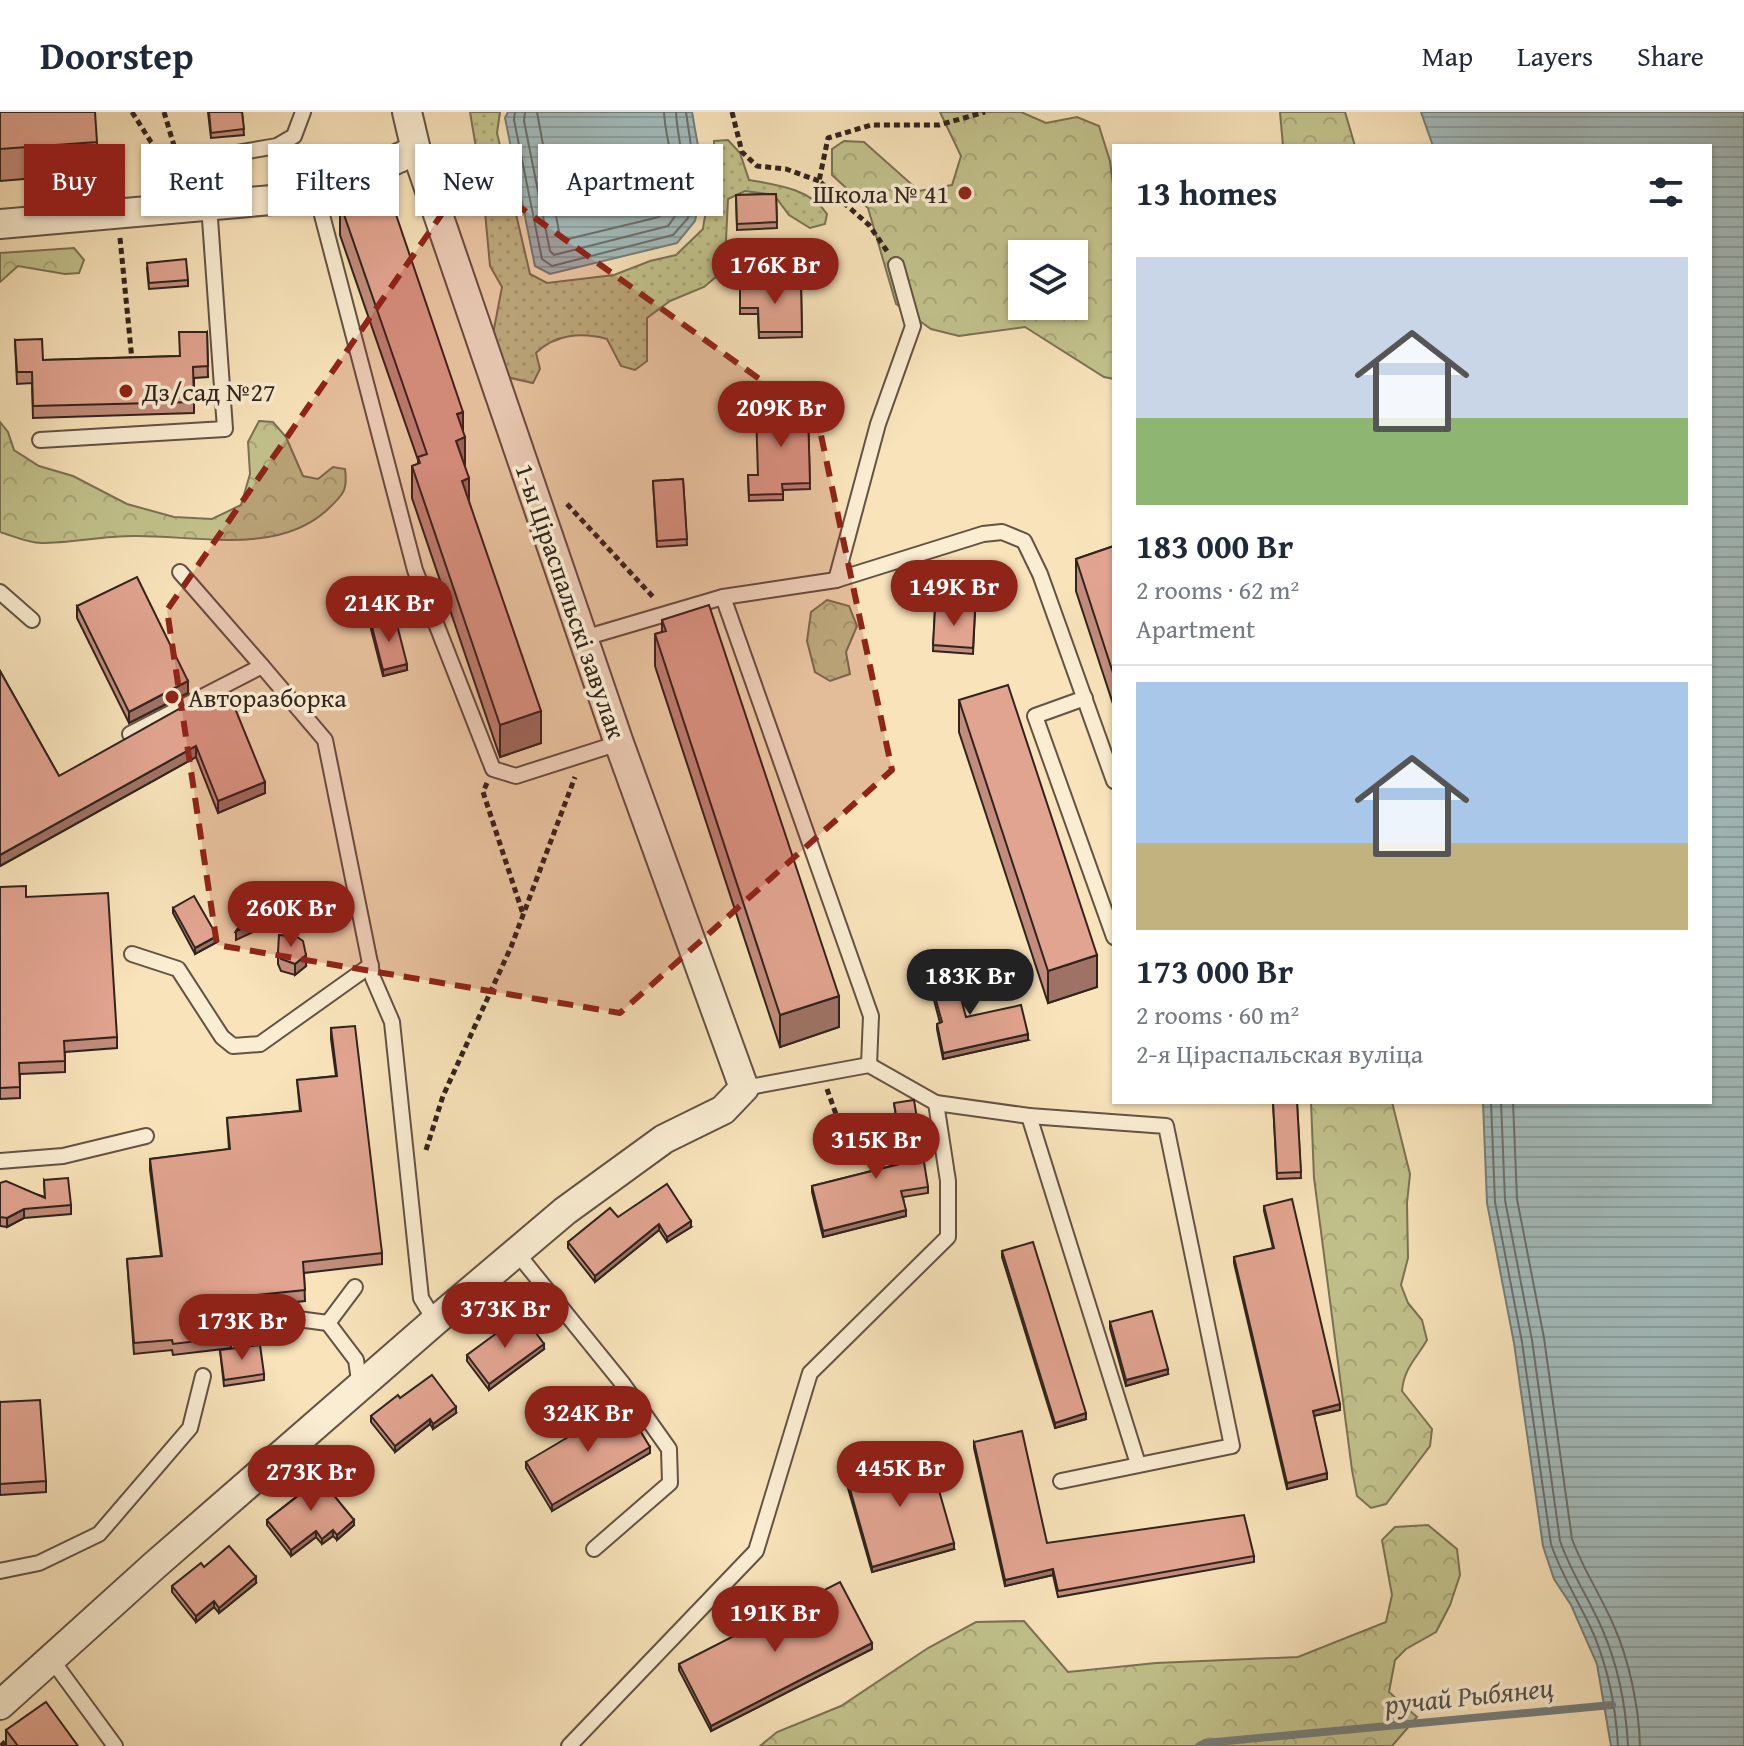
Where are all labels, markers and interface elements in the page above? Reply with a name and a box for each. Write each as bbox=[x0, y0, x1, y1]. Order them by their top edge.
text: Doorstep bbox=[40, 27, 194, 83]
text: Map bbox=[1422, 35, 1473, 76]
text: Layers bbox=[1517, 35, 1593, 76]
text: Share bbox=[1637, 35, 1704, 76]
chip: Buy bbox=[24, 144, 125, 216]
chip: Rent bbox=[141, 144, 252, 216]
chip: Filters bbox=[268, 144, 399, 216]
chip: New bbox=[415, 144, 522, 216]
chip: Apartment bbox=[538, 144, 723, 216]
text: 13 homes bbox=[1136, 168, 1277, 217]
icon: filters bbox=[1644, 170, 1688, 214]
place label: Школа № 41 bbox=[813, 174, 949, 213]
marker: Школа № 41 bbox=[956, 184, 974, 202]
pin: 176K Br bbox=[701, 238, 849, 306]
map controls bbox=[1008, 240, 1088, 320]
button: layers bbox=[1008, 240, 1088, 320]
text: 176K Br bbox=[730, 244, 820, 283]
icon: home bbox=[1340, 309, 1484, 453]
place label: Дз/сад №27 bbox=[141, 372, 276, 411]
pin: 209K Br bbox=[707, 381, 855, 449]
marker: Дз/сад №27 bbox=[117, 382, 135, 400]
text: 209K Br bbox=[736, 387, 826, 426]
street label: 1-ы Ціраспальскі завулак bbox=[506, 458, 637, 744]
text: 183 000 Br bbox=[1136, 521, 1293, 570]
pin: 149K Br bbox=[880, 560, 1028, 628]
text: 149K Br bbox=[909, 566, 999, 605]
text: 2 rooms · 62 m² bbox=[1136, 570, 1299, 609]
pin: 214K Br bbox=[315, 576, 463, 644]
text: 214K Br bbox=[344, 582, 434, 621]
text: Apartment bbox=[1136, 609, 1255, 648]
place label: Авторазборка bbox=[188, 678, 347, 717]
marker: Авторазборка bbox=[163, 688, 181, 706]
icon: home bbox=[1340, 734, 1484, 878]
pin: 260K Br bbox=[217, 881, 365, 949]
text: 260K Br bbox=[246, 887, 336, 926]
text: 173 000 Br bbox=[1136, 946, 1293, 995]
pin: 183K Br bbox=[896, 949, 1044, 1017]
text: 183K Br bbox=[925, 955, 1015, 994]
text: 2 rooms · 60 m² bbox=[1136, 995, 1299, 1034]
text: 2-я Ціраспальская вуліца bbox=[1136, 1034, 1423, 1073]
pin: 315K Br bbox=[802, 1113, 950, 1181]
text: 315K Br bbox=[831, 1119, 921, 1158]
pin: 373K Br bbox=[431, 1282, 579, 1350]
text: 373K Br bbox=[460, 1288, 550, 1327]
pin: 173K Br bbox=[168, 1294, 316, 1362]
text: 173K Br bbox=[197, 1300, 287, 1339]
pin: 324K Br bbox=[514, 1386, 662, 1454]
text: 324K Br bbox=[543, 1392, 633, 1431]
pin: 445K Br bbox=[826, 1441, 974, 1509]
pin: 273K Br bbox=[237, 1445, 385, 1513]
text: 445K Br bbox=[855, 1447, 945, 1486]
text: 273K Br bbox=[266, 1451, 356, 1490]
pin: 191K Br bbox=[701, 1586, 849, 1654]
text: 191K Br bbox=[730, 1592, 820, 1631]
water label: ручай Рыбянец bbox=[1382, 1666, 1555, 1724]

